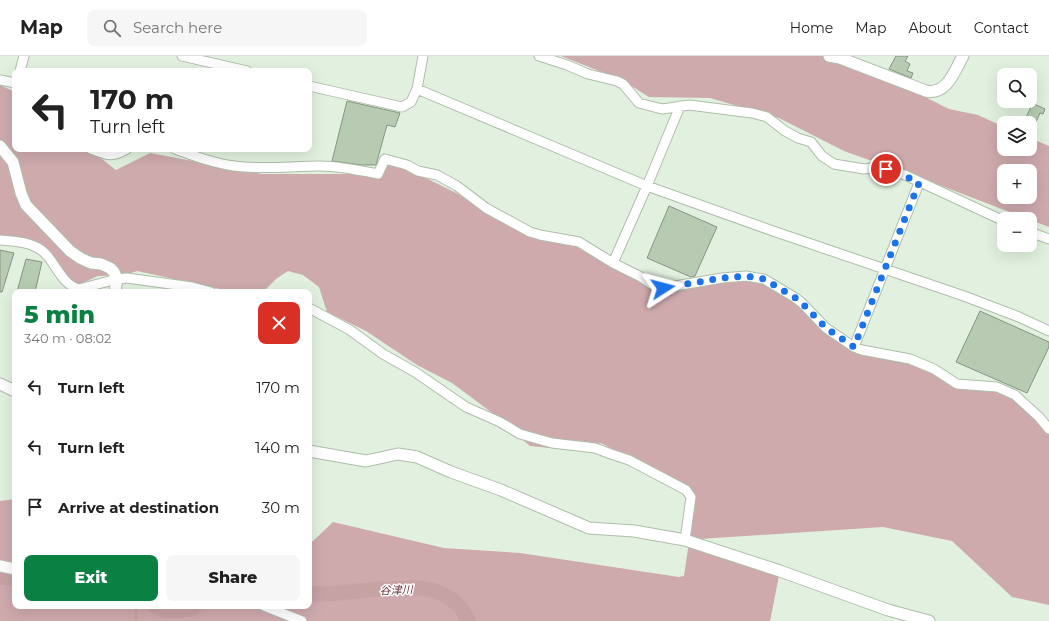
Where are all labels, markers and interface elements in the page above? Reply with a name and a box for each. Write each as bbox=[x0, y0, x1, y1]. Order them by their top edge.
search box bbox=[87, 10, 367, 46]
text: Map bbox=[20, 16, 63, 39]
icon: search bbox=[101, 17, 123, 39]
text: Search here bbox=[133, 18, 222, 37]
text: Home bbox=[790, 19, 833, 37]
text: Map bbox=[855, 19, 886, 37]
text: About bbox=[908, 19, 952, 37]
text: Contact bbox=[974, 19, 1029, 37]
map controls bbox=[997, 68, 1037, 252]
button: search bbox=[997, 68, 1037, 108]
text: 170 m bbox=[90, 82, 174, 116]
icon: left bbox=[24, 84, 76, 136]
text: Turn left bbox=[90, 116, 165, 138]
button: layers bbox=[997, 116, 1037, 156]
pin bbox=[869, 152, 903, 186]
icon: arrive bbox=[875, 158, 897, 180]
button: + bbox=[997, 164, 1037, 204]
button: − bbox=[997, 212, 1037, 252]
position arrow bbox=[642, 267, 684, 309]
text: 5 min bbox=[24, 300, 95, 329]
button: close bbox=[258, 302, 300, 344]
text: 340 m · 08:02 bbox=[24, 330, 111, 346]
icon: left bbox=[24, 376, 46, 398]
text: Turn left bbox=[58, 378, 125, 397]
text: 170 m bbox=[256, 378, 300, 397]
icon: left bbox=[24, 436, 46, 458]
text: Turn left bbox=[58, 438, 125, 457]
text: 140 m bbox=[255, 438, 300, 457]
icon: arrive bbox=[24, 496, 46, 518]
text: Arrive at destination bbox=[58, 498, 219, 517]
text: 30 m bbox=[262, 498, 300, 517]
button: Exit bbox=[24, 555, 158, 601]
button: Share bbox=[166, 555, 300, 601]
water label: 谷津川 bbox=[379, 582, 414, 598]

